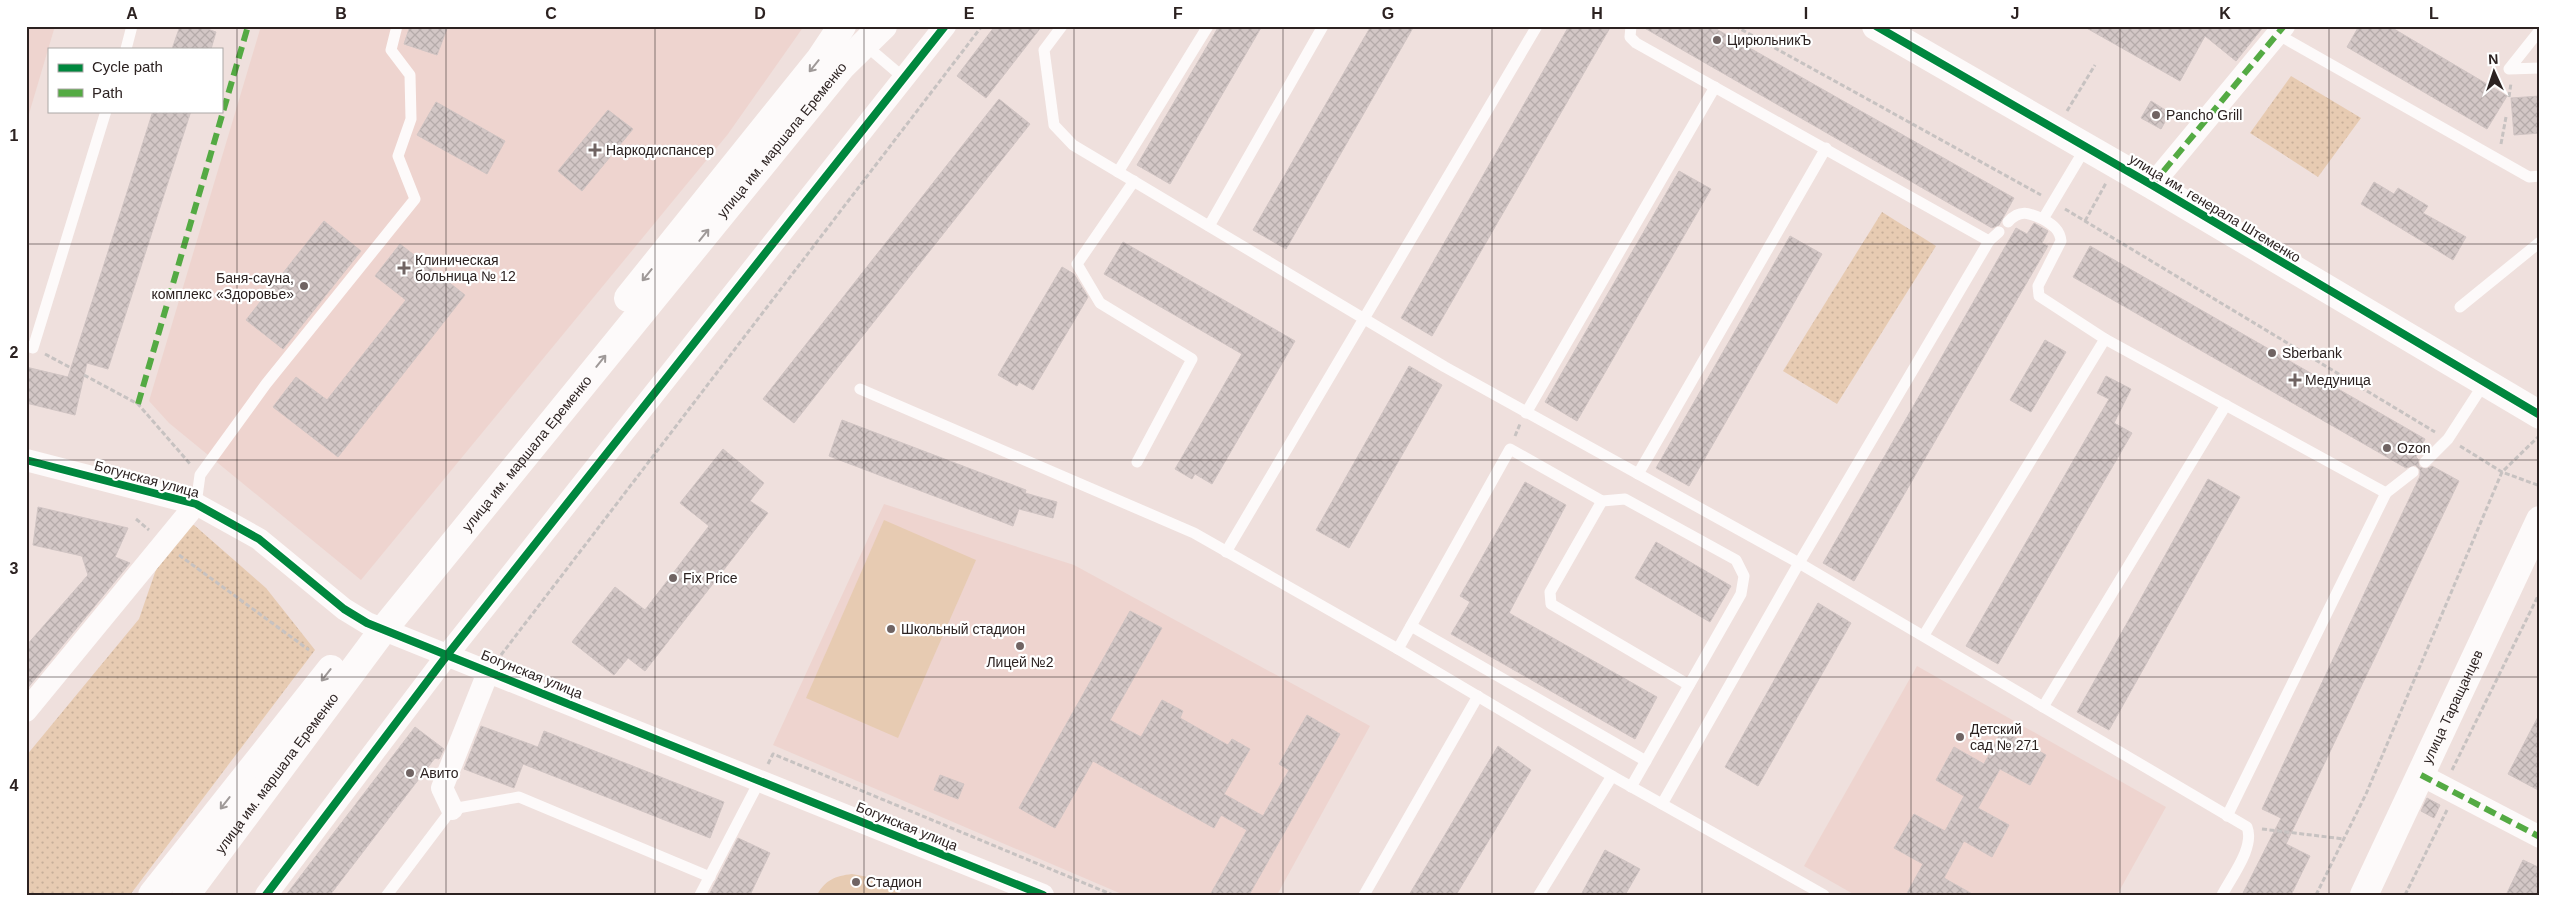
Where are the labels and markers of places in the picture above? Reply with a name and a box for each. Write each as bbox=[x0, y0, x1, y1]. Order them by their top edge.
place label: ЦирюльникЪ bbox=[1727, 32, 1811, 48]
marker: ЦирюльникЪ bbox=[1711, 34, 1723, 46]
place label: Pancho Grill bbox=[2166, 107, 2242, 123]
marker: Pancho Grill bbox=[2150, 109, 2162, 121]
place label: Наркодиспансер bbox=[606, 142, 714, 158]
marker: Наркодиспансер bbox=[588, 143, 602, 157]
place label: Клиническая больница № 12 bbox=[415, 252, 516, 284]
marker: Клиническая больница № 12 bbox=[397, 261, 411, 275]
place label: Баня-сауна, комплекс «Здоровье» bbox=[152, 270, 294, 302]
marker: Баня-сауна, комплекс «Здоровье» bbox=[298, 280, 310, 292]
place label: Sberbank bbox=[2282, 345, 2343, 361]
marker: Sberbank bbox=[2266, 347, 2278, 359]
place label: Медуница bbox=[2305, 372, 2371, 388]
marker: Медуница bbox=[2289, 374, 2301, 386]
place label: Ozon bbox=[2397, 440, 2430, 456]
marker: Ozon bbox=[2381, 442, 2393, 454]
place label: Fix Price bbox=[683, 570, 738, 586]
marker: Fix Price bbox=[667, 572, 679, 584]
place label: Школьный стадион bbox=[901, 621, 1025, 637]
marker: Школьный стадион bbox=[885, 623, 897, 635]
marker: Лицей №2 bbox=[1014, 640, 1026, 652]
place label: Лицей №2 bbox=[986, 654, 1054, 670]
place label: Детский сад № 271 bbox=[1970, 721, 2039, 753]
marker: Детский сад № 271 bbox=[1954, 731, 1966, 743]
place label: Авито bbox=[420, 765, 459, 781]
marker: Авито bbox=[404, 767, 416, 779]
place label: Стадион bbox=[866, 874, 922, 890]
marker: Стадион bbox=[850, 876, 862, 888]

